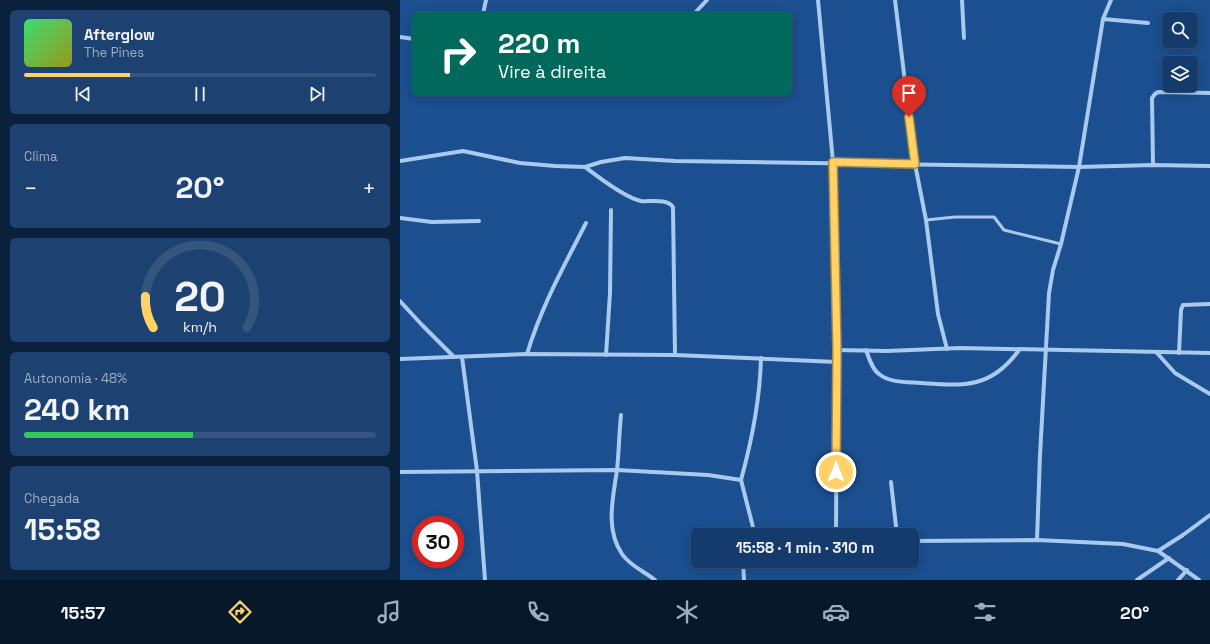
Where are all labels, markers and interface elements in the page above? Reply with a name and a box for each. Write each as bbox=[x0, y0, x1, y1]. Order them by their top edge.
map controls bbox=[1162, 12, 1198, 92]
button: search bbox=[1162, 12, 1198, 48]
text: Afterglow bbox=[84, 25, 155, 44]
text: 220 m bbox=[498, 25, 580, 61]
icon: right bbox=[432, 28, 484, 80]
text: The Pines bbox=[84, 44, 144, 61]
button: layers bbox=[1162, 56, 1198, 92]
text: Vire à direita bbox=[498, 60, 606, 83]
pin bbox=[892, 76, 926, 117]
icon: arrive bbox=[898, 82, 920, 104]
icon: previous bbox=[72, 83, 94, 105]
icon: pause bbox=[189, 83, 211, 105]
icon: next bbox=[306, 83, 328, 105]
text: Clima bbox=[24, 148, 57, 165]
text: 20° bbox=[175, 168, 225, 207]
text: − bbox=[24, 174, 38, 202]
text: + bbox=[362, 174, 376, 202]
text: 20 bbox=[174, 270, 226, 323]
text: km/h bbox=[183, 318, 217, 336]
text: Autonomia · 48% bbox=[24, 370, 127, 387]
text: 240 km bbox=[24, 390, 130, 429]
position arrow bbox=[815, 451, 857, 493]
text: Chegada bbox=[24, 490, 80, 507]
text: 15:58 bbox=[24, 510, 101, 549]
speed limit sign: 30 bbox=[412, 516, 464, 568]
text: 15:58 · 1 min · 310 m bbox=[736, 538, 874, 557]
icon: directions bbox=[226, 598, 254, 626]
icon: music bbox=[375, 598, 403, 626]
icon: phone bbox=[524, 598, 552, 626]
icon: climate bbox=[673, 598, 701, 626]
icon: car bbox=[822, 598, 850, 626]
icon: filters bbox=[971, 598, 999, 626]
text: 15:57 bbox=[60, 601, 105, 624]
text: 20° bbox=[1120, 601, 1149, 624]

